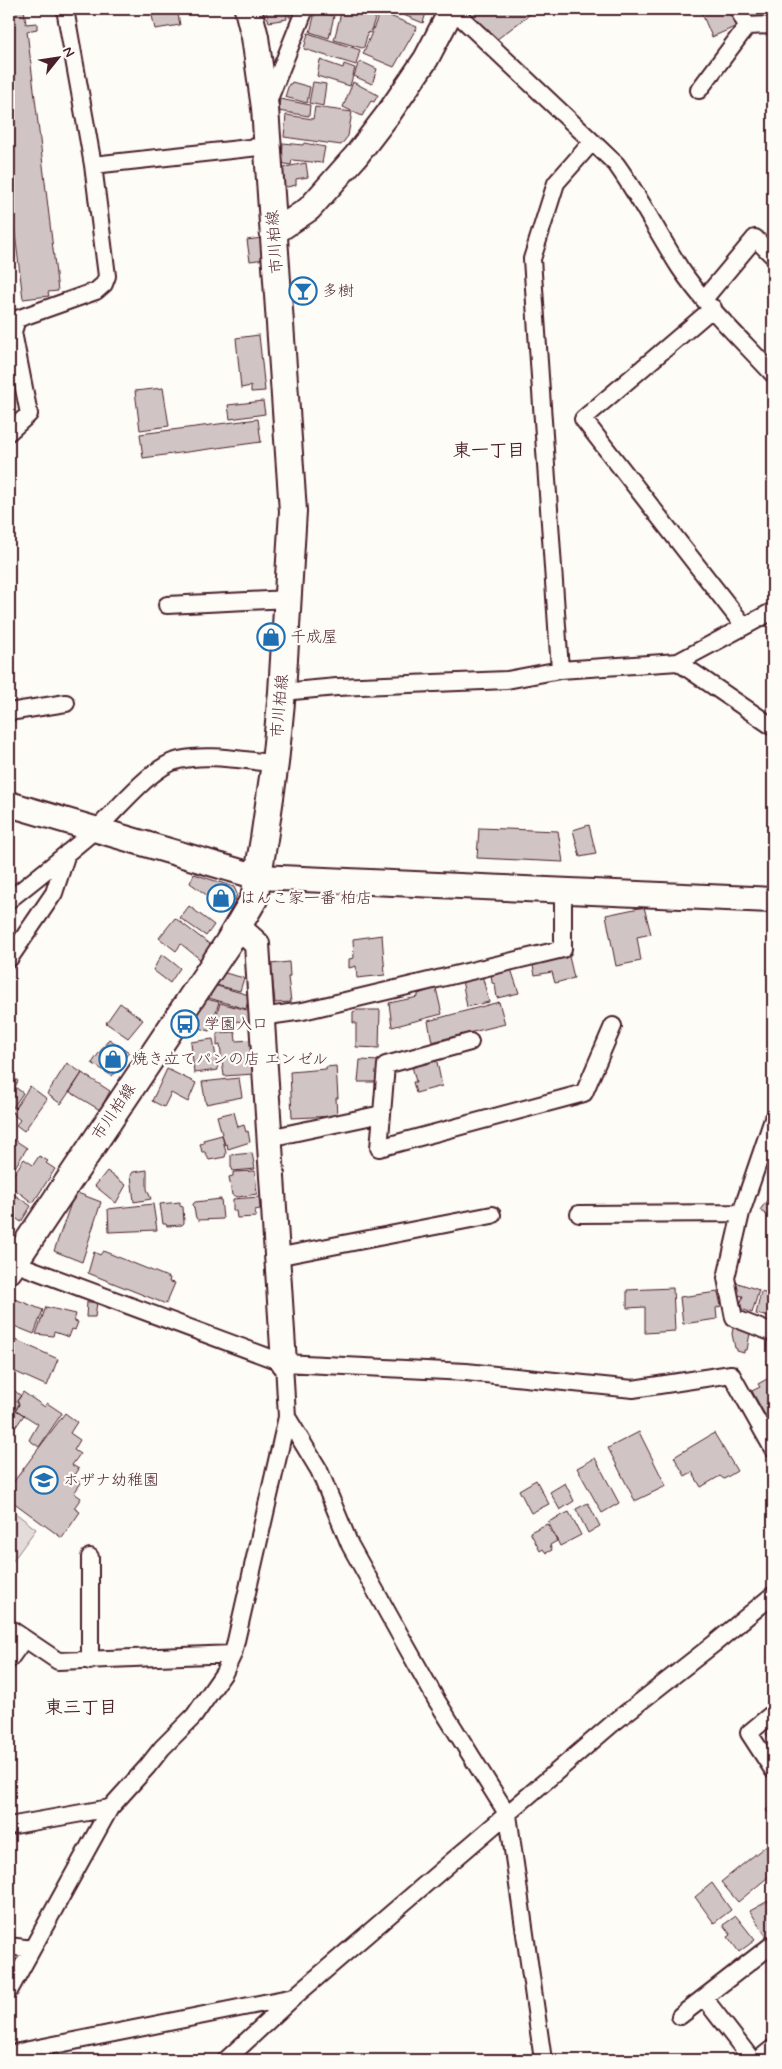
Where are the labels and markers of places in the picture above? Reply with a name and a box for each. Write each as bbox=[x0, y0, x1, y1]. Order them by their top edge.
bar icon: 多樹 bbox=[288, 276, 318, 306]
place label: 多樹 bbox=[322, 281, 354, 302]
shop icon: 千成屋 bbox=[256, 622, 286, 652]
place label: 千成屋 bbox=[290, 627, 338, 648]
shop icon: はんこ家一番 柏店 bbox=[206, 883, 236, 913]
place label: はんこ家一番 柏店 bbox=[240, 888, 372, 909]
bus stop icon: 学園入口 bbox=[170, 1009, 200, 1039]
place label: 学園入口 bbox=[204, 1014, 268, 1035]
shop icon: 焼き立てパンの店 エンゼル bbox=[98, 1044, 128, 1074]
place label: 焼き立てパンの店 エンゼル bbox=[132, 1049, 328, 1070]
school or university icon: ホザナ幼稚園 bbox=[29, 1465, 59, 1495]
place label: ホザナ幼稚園 bbox=[63, 1470, 159, 1491]

